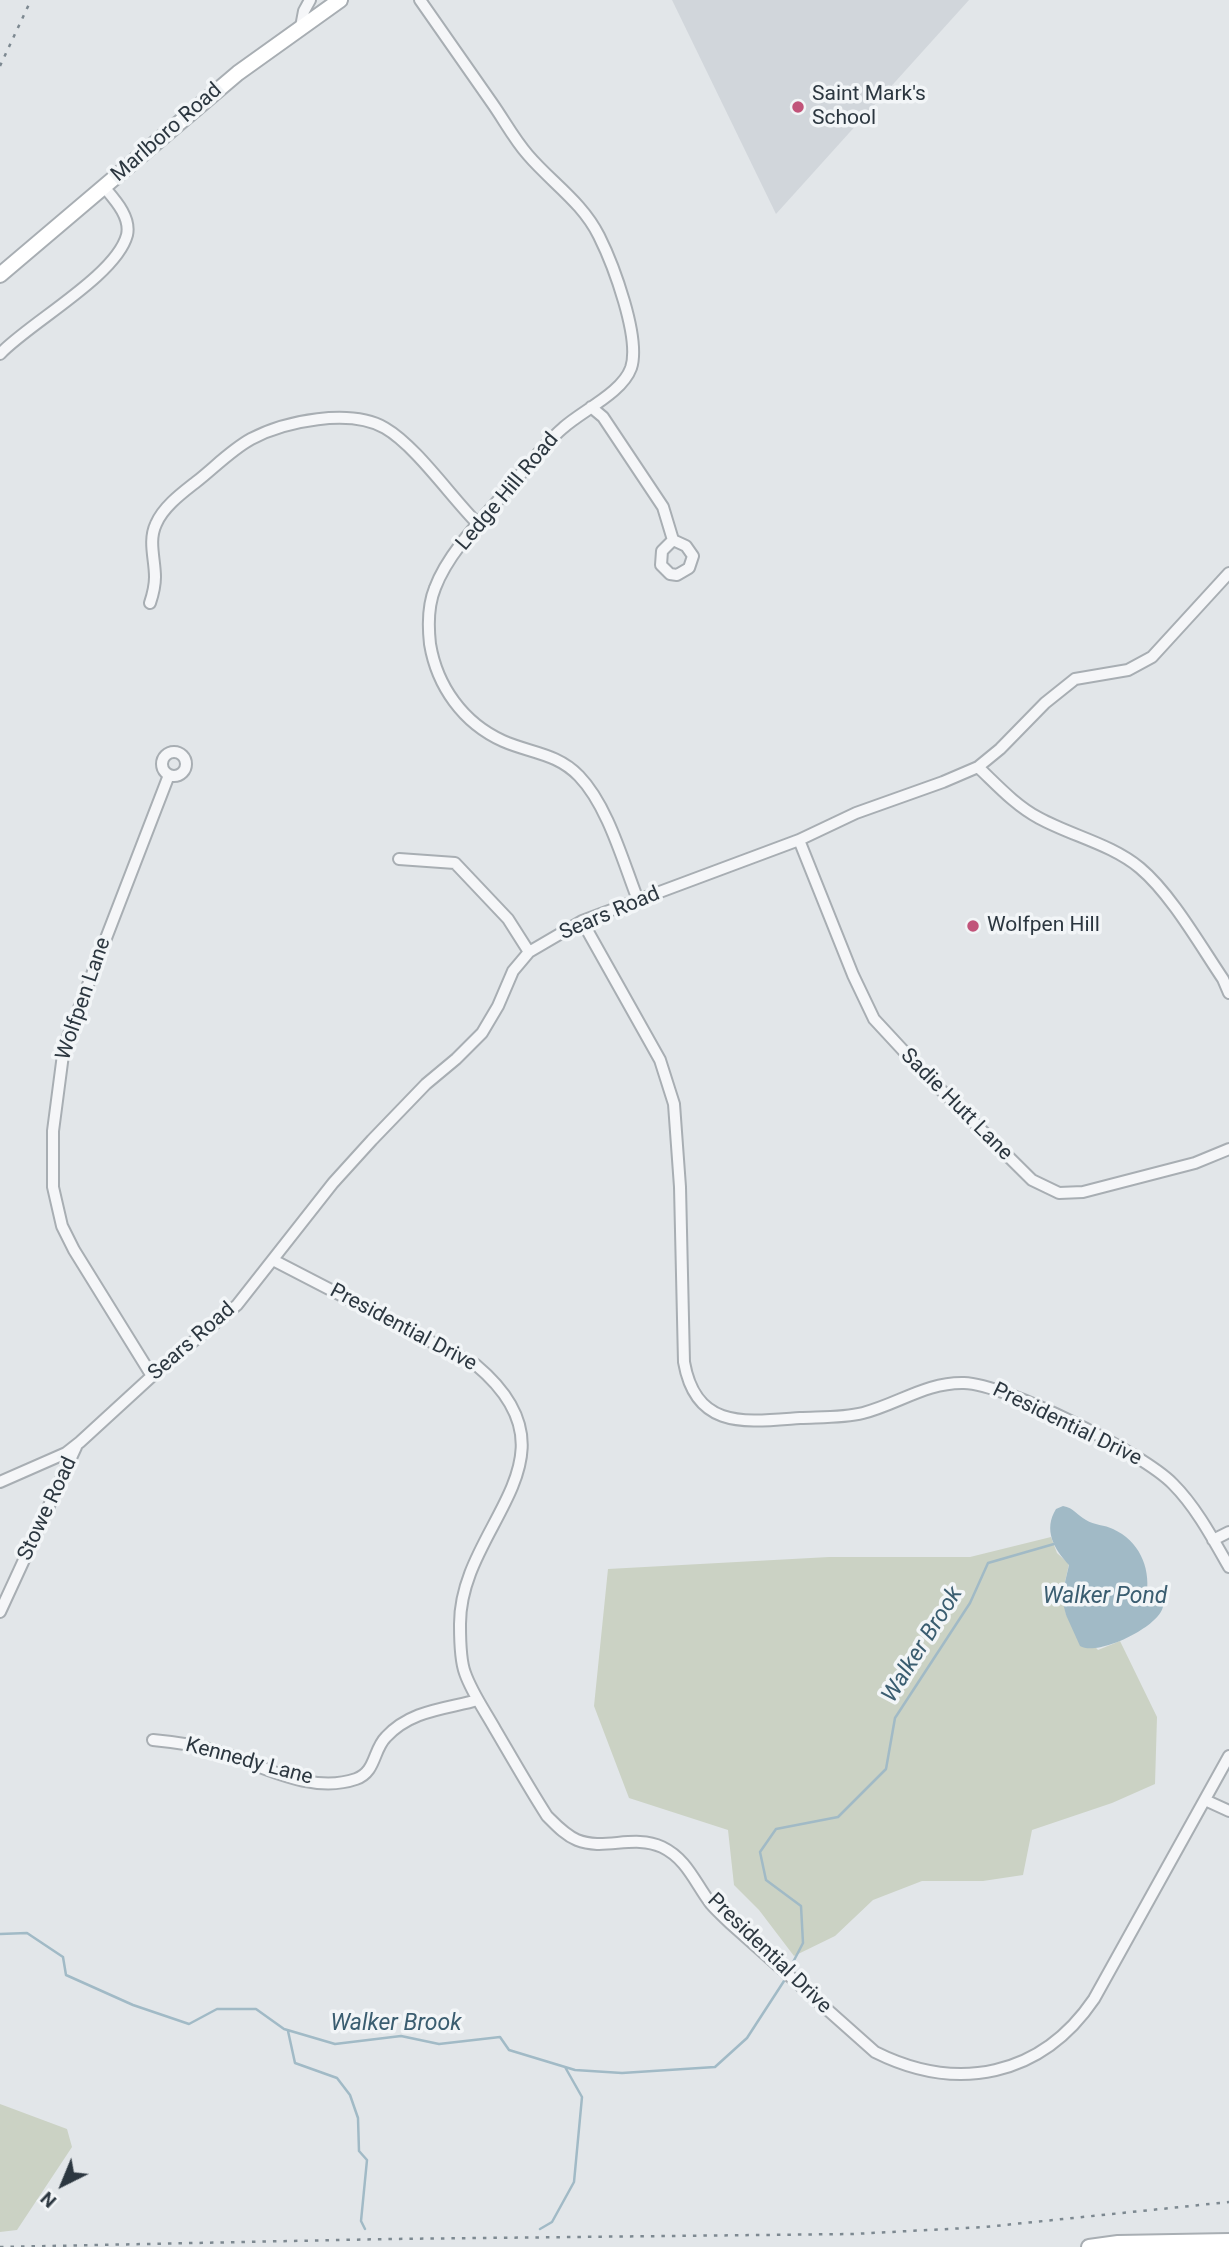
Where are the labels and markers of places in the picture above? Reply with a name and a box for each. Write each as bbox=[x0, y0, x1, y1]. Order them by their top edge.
place label: Saint Mark's School bbox=[812, 82, 926, 132]
marker: Saint Mark's School bbox=[790, 99, 806, 115]
place label: Wolfpen Hill bbox=[987, 913, 1100, 939]
marker: Wolfpen Hill bbox=[965, 918, 981, 934]

